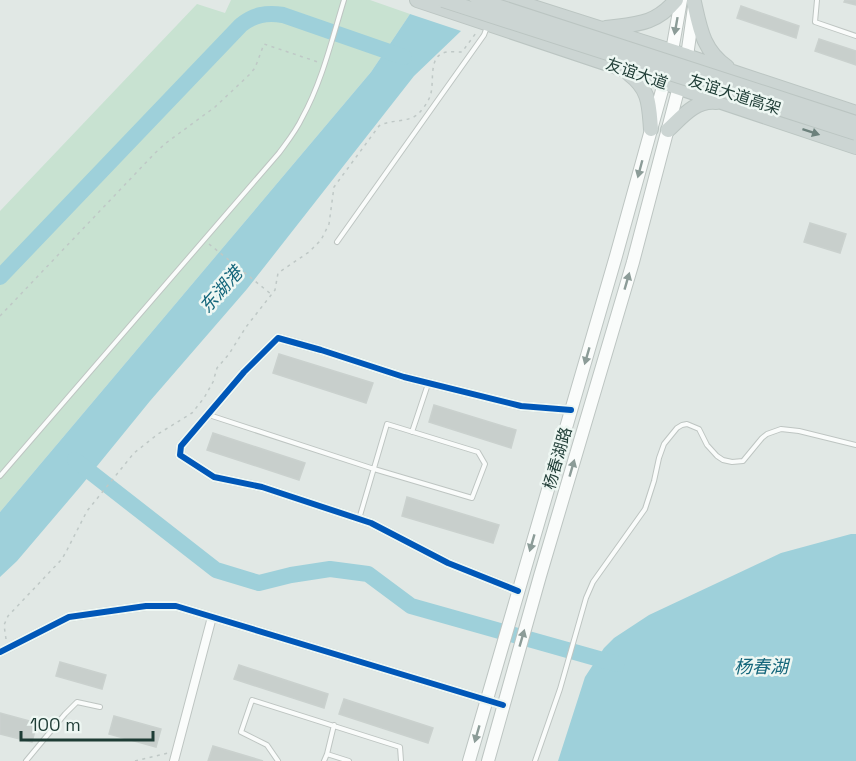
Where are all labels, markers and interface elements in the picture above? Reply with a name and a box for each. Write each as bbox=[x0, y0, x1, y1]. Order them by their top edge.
one-way arrow bbox=[671, 16, 680, 35]
street label: 友谊大道 bbox=[603, 53, 671, 94]
street label: 友谊大道高架 bbox=[686, 70, 784, 119]
one-way arrow bbox=[802, 128, 820, 138]
one-way arrow bbox=[635, 159, 645, 178]
water label: 东湖港 bbox=[194, 259, 249, 318]
one-way arrow bbox=[623, 272, 632, 290]
one-way arrow bbox=[582, 347, 591, 365]
street label: 杨春湖路 bbox=[539, 424, 576, 492]
one-way arrow bbox=[568, 459, 577, 477]
one-way arrow bbox=[527, 534, 536, 552]
one-way arrow bbox=[518, 629, 528, 647]
water label: 杨春湖 bbox=[734, 655, 791, 678]
scale bar bbox=[21, 704, 153, 742]
text: 100 m bbox=[30, 713, 81, 736]
one-way arrow bbox=[472, 725, 481, 743]

